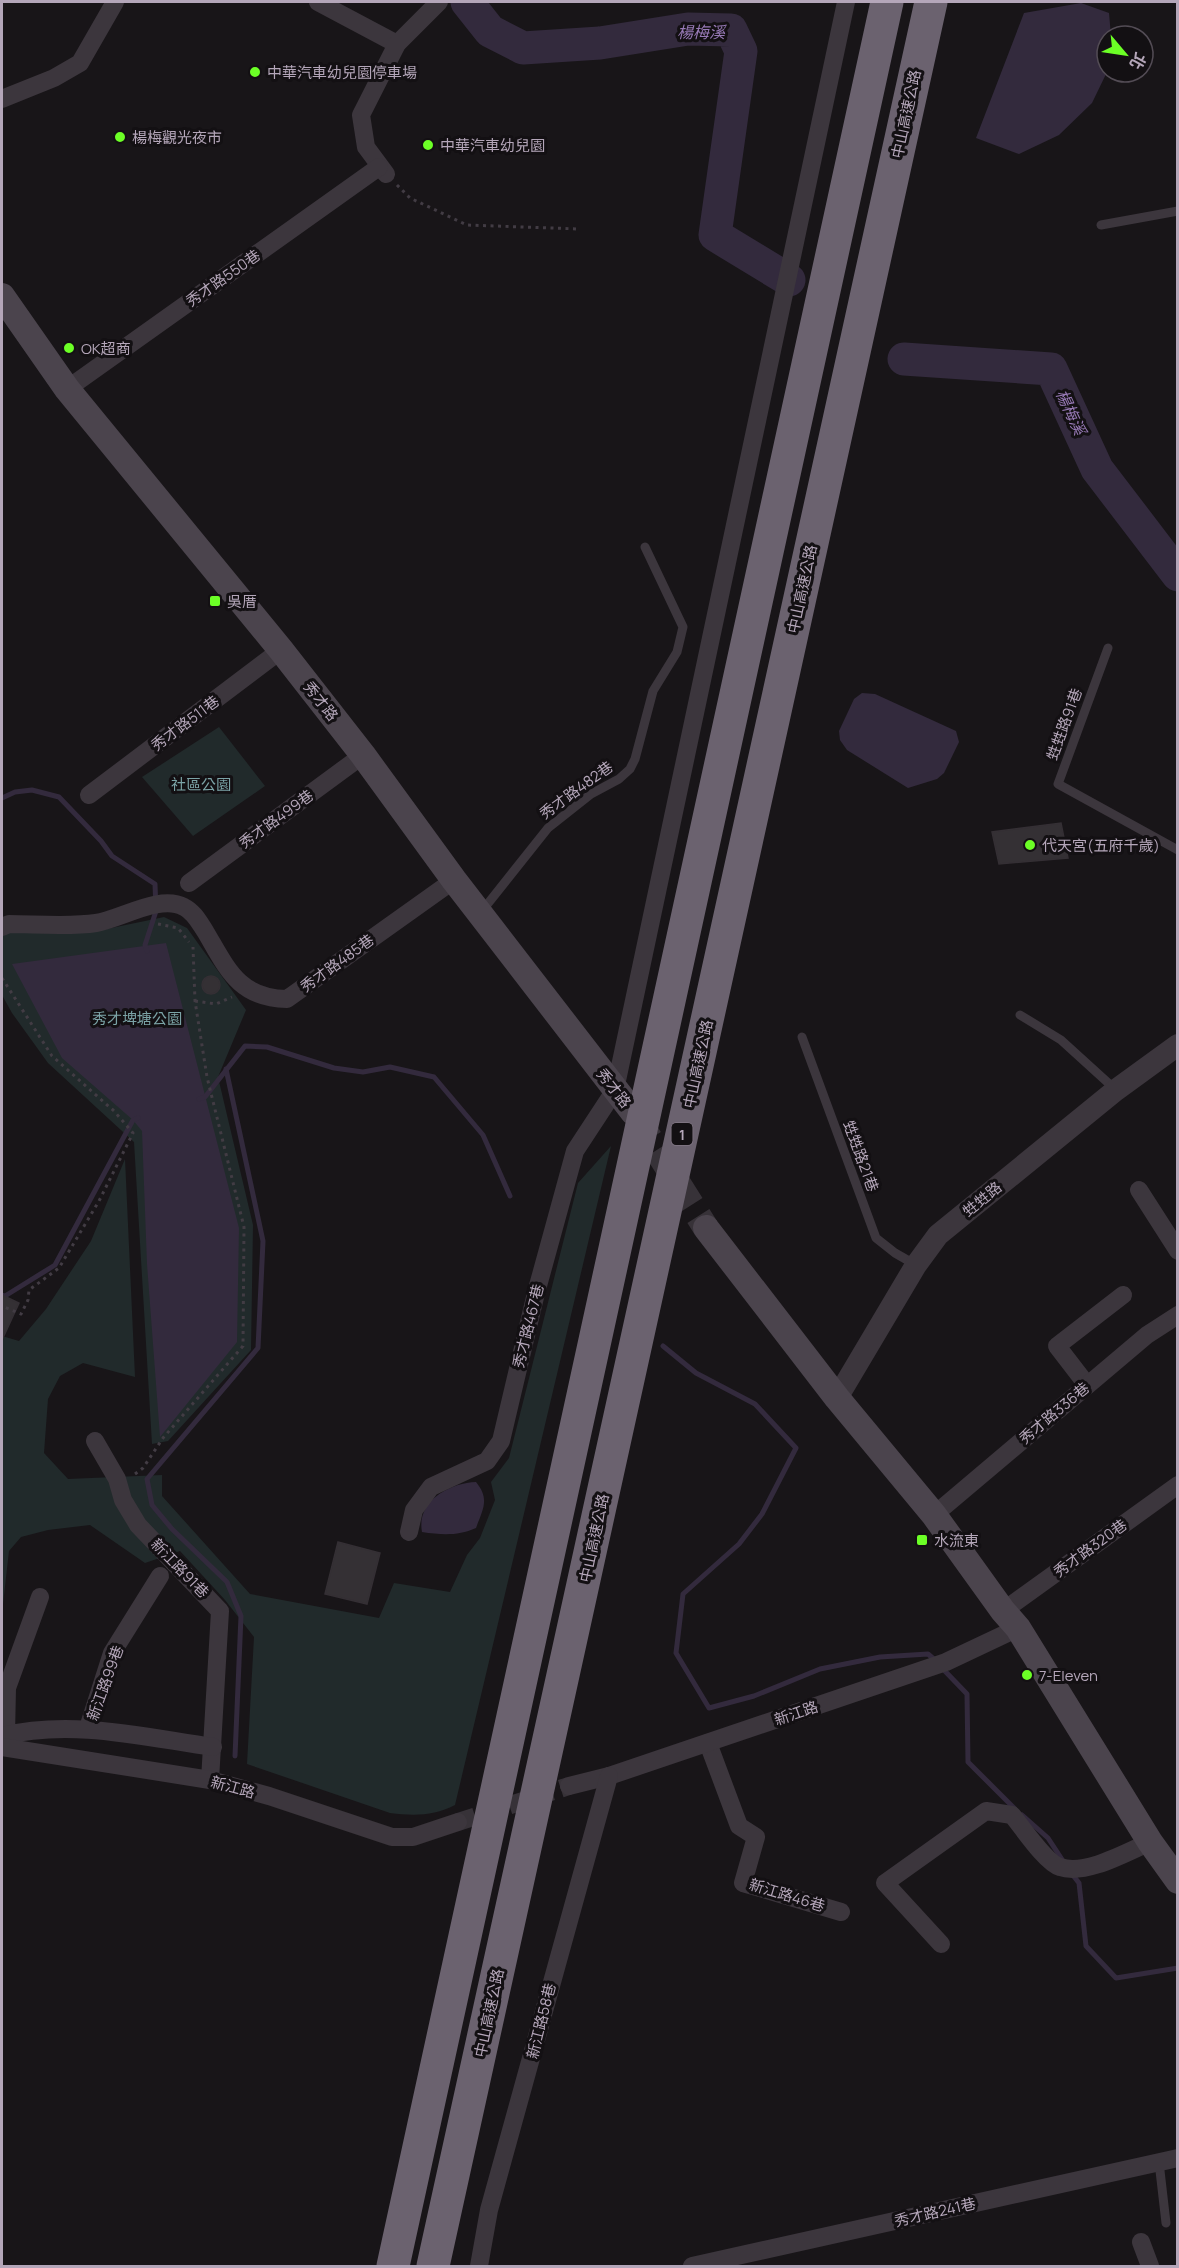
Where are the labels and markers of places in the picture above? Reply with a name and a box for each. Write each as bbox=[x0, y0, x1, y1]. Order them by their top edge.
place label: 中華汽車幼兒園停車場 bbox=[267, 62, 417, 83]
marker: 中華汽車幼兒園停車場 bbox=[248, 65, 262, 79]
place label: 楊梅觀光夜市 bbox=[132, 127, 222, 148]
marker: 楊梅觀光夜市 bbox=[113, 130, 127, 144]
place label: 中華汽車幼兒園 bbox=[440, 135, 545, 156]
marker: 中華汽車幼兒園 bbox=[421, 138, 435, 152]
place label: OK超商 bbox=[81, 338, 131, 359]
marker: OK超商 bbox=[62, 341, 76, 355]
place label: 吳厝 bbox=[227, 591, 257, 612]
marker: 吳厝 bbox=[208, 594, 222, 608]
place label: 代天宮(五府千歲) bbox=[1042, 835, 1160, 856]
marker: 代天宮(五府千歲) bbox=[1023, 838, 1037, 852]
place label: 水流東 bbox=[934, 1530, 979, 1551]
marker: 水流東 bbox=[915, 1533, 929, 1547]
place label: 7-Eleven bbox=[1039, 1665, 1098, 1686]
marker: 7-Eleven bbox=[1020, 1668, 1034, 1682]

